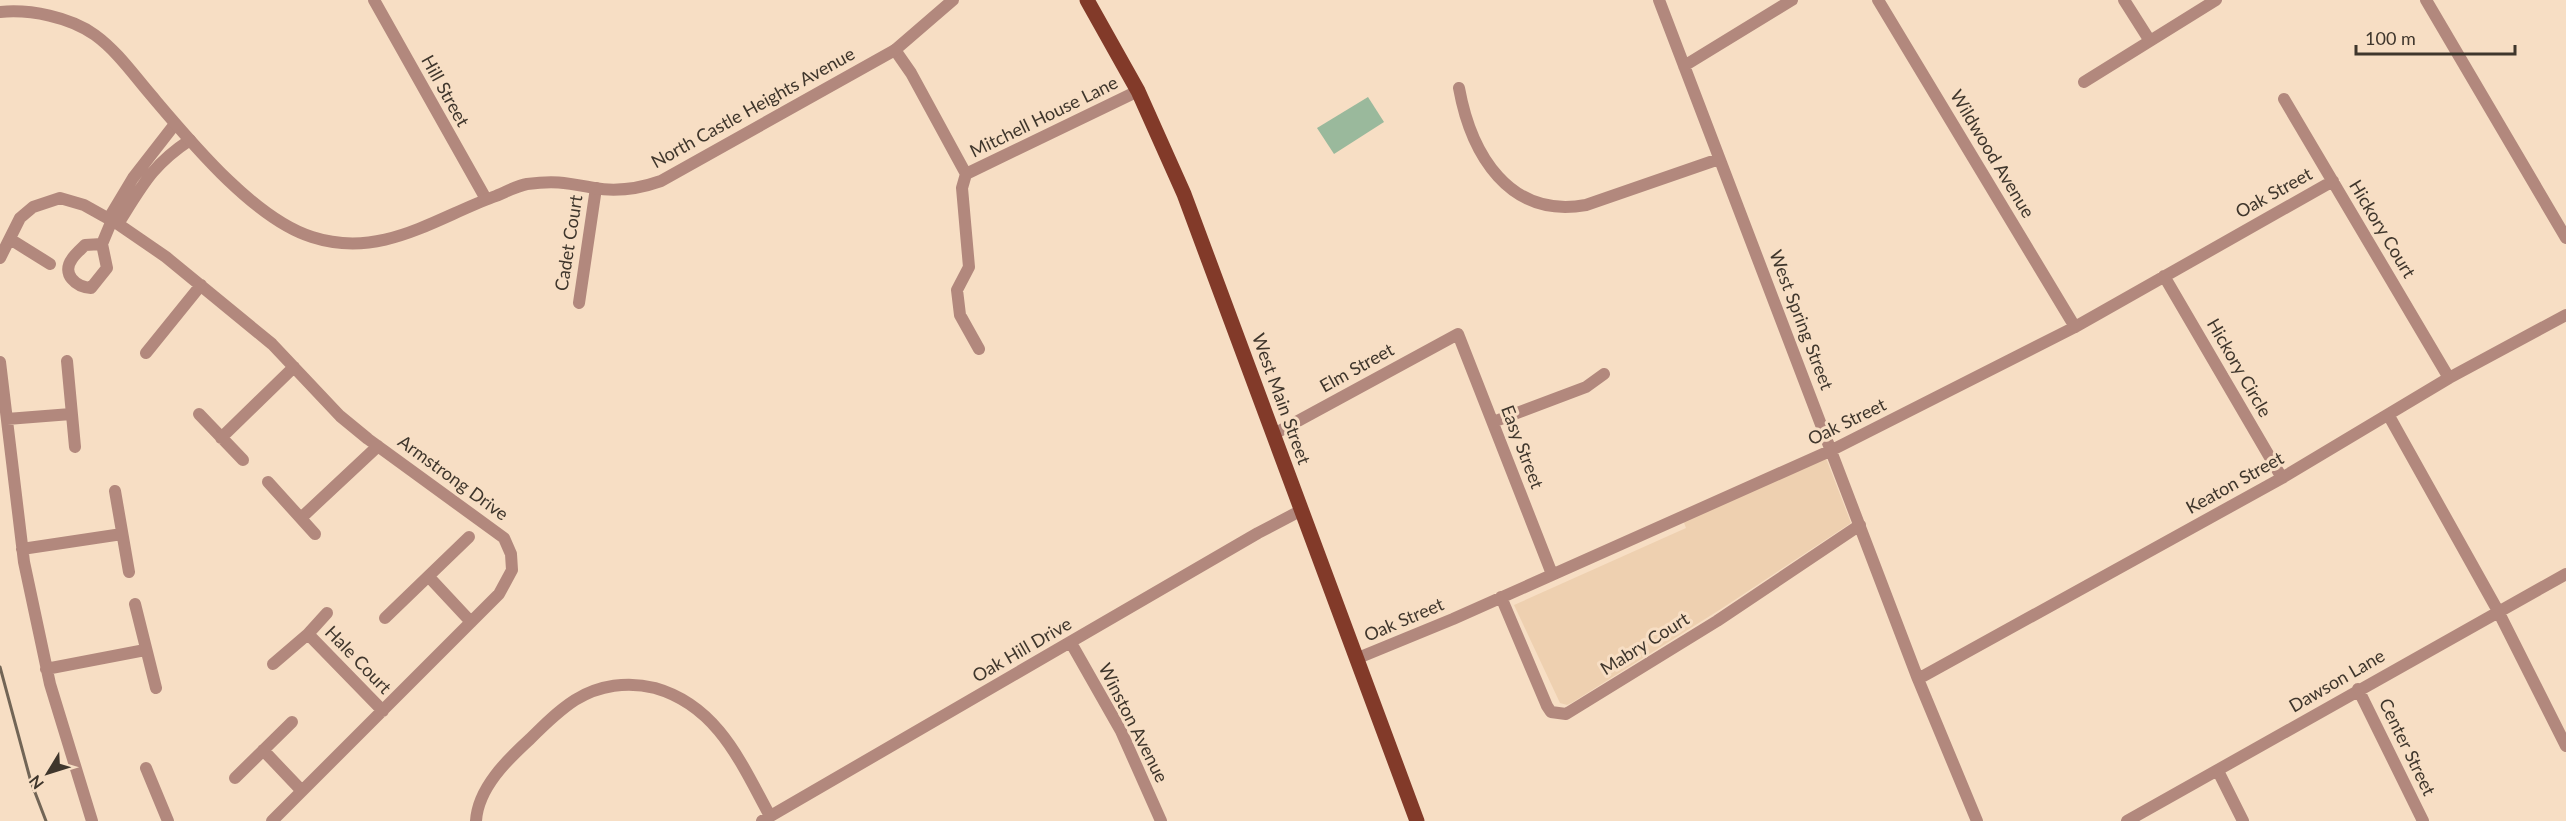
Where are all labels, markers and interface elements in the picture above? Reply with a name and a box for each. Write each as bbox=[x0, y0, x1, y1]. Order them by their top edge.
scale bar bbox=[2356, 18, 2515, 56]
text: 100 m bbox=[2365, 27, 2416, 49]
street label: North Castle Heights Avenue bbox=[647, 42, 858, 172]
street label: Hill Street bbox=[417, 51, 475, 131]
street label: Mitchell House Lane bbox=[966, 71, 1121, 161]
street label: Wildwood Avenue bbox=[1946, 86, 2040, 221]
street label: Oak Street bbox=[2231, 162, 2316, 222]
street label: Hickory Court bbox=[2345, 175, 2421, 282]
street label: Cadet Court bbox=[550, 193, 587, 292]
street label: West Spring Street bbox=[1765, 247, 1839, 393]
street label: Hickory Circle bbox=[2203, 314, 2277, 421]
street label: West Main Street bbox=[1248, 330, 1316, 468]
street label: Elm Street bbox=[1316, 338, 1398, 396]
street label: Oak Street bbox=[1804, 393, 1890, 449]
street label: Easy Street bbox=[1497, 402, 1549, 492]
street label: Armstrong Drive bbox=[394, 430, 513, 525]
street label: Keaton Street bbox=[2182, 446, 2288, 518]
street label: Oak Street bbox=[1361, 592, 1447, 646]
street label: Mabry Court bbox=[1596, 607, 1693, 679]
street label: Oak Hill Drive bbox=[968, 612, 1075, 686]
street label: Hale Court bbox=[321, 621, 397, 698]
street label: Dawson Lane bbox=[2285, 644, 2388, 716]
street label: Winston Avenue bbox=[1094, 659, 1173, 786]
street label: Center Street bbox=[2375, 694, 2441, 799]
north arrow bbox=[18, 743, 78, 803]
text: N bbox=[25, 772, 47, 793]

